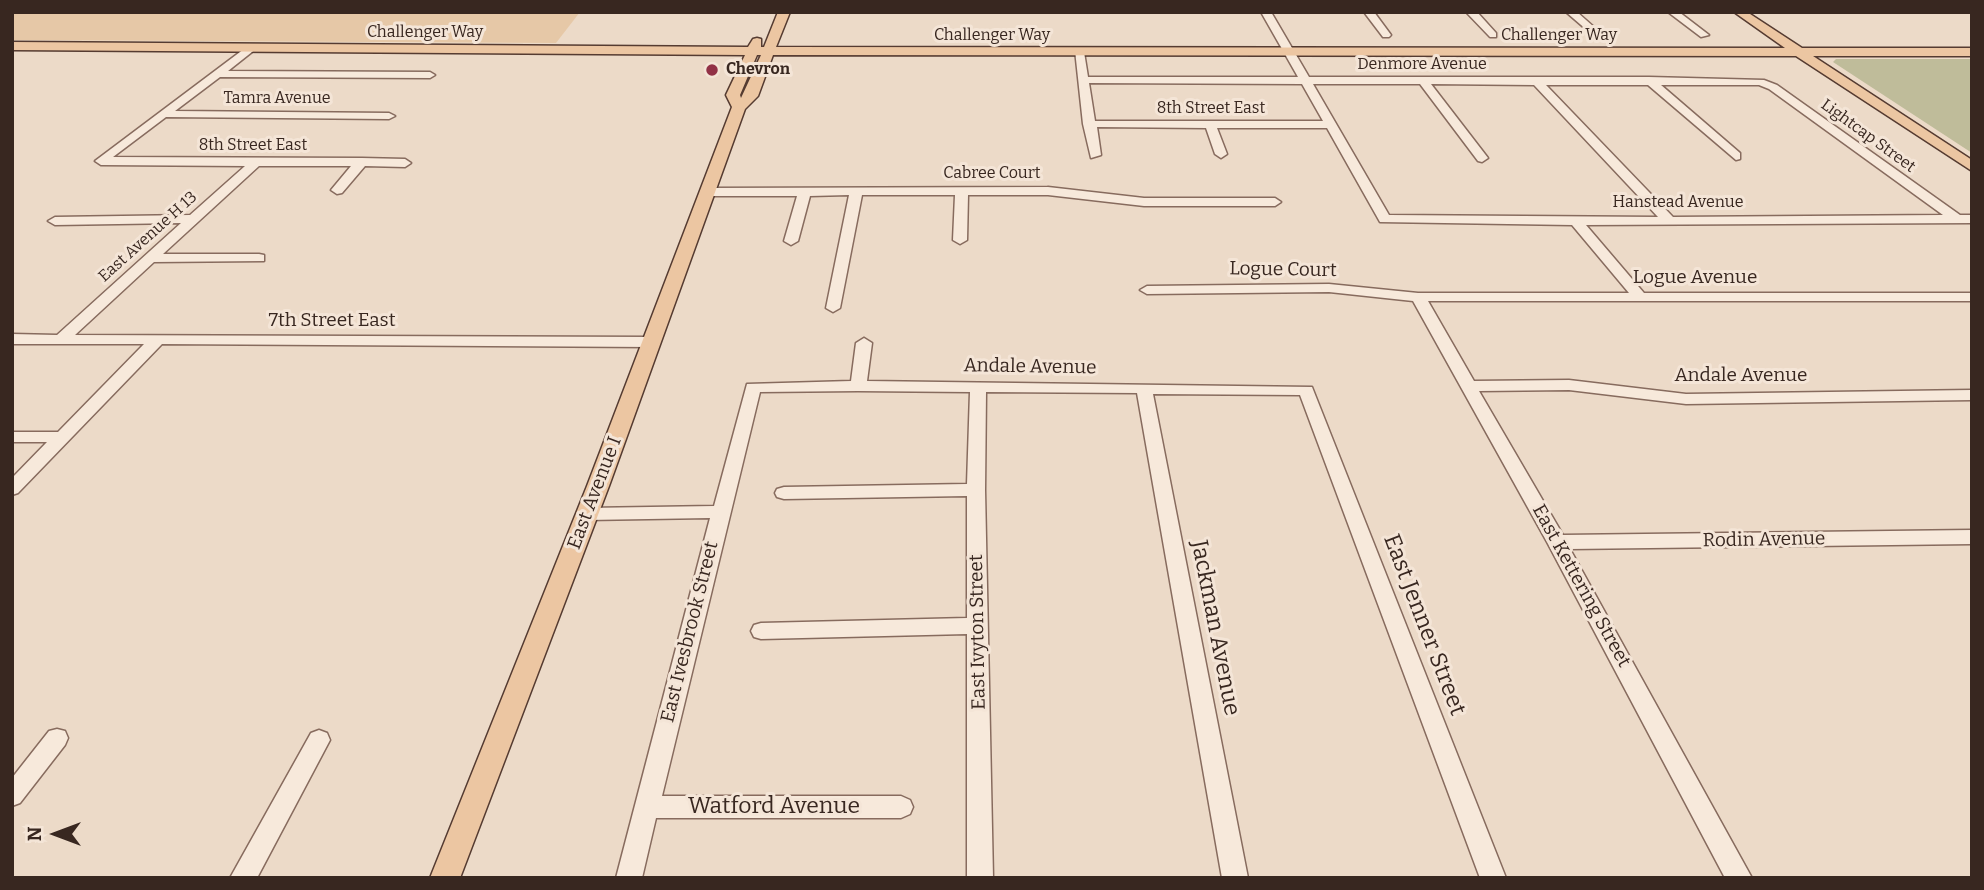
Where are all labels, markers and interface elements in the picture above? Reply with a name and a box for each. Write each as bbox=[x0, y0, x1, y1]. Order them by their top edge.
street label: Challenger Way bbox=[367, 23, 483, 43]
street label: Challenger Way bbox=[934, 26, 1050, 46]
street label: Challenger Way bbox=[1501, 26, 1617, 46]
street label: Denmore Avenue bbox=[1357, 55, 1487, 75]
place label: Chevron bbox=[726, 60, 790, 80]
marker: Chevron bbox=[704, 62, 720, 78]
street label: Tamra Avenue bbox=[223, 89, 331, 109]
street label: Lightcap Street bbox=[1817, 95, 1919, 177]
street label: 8th Street East bbox=[1157, 99, 1265, 119]
street label: 8th Street East bbox=[199, 136, 307, 156]
street label: Cabree Court bbox=[943, 164, 1041, 184]
street label: East Avenue H 13 bbox=[95, 188, 201, 286]
street label: Hanstead Avenue bbox=[1612, 193, 1744, 213]
street label: Logue Court bbox=[1229, 258, 1337, 282]
street label: Logue Avenue bbox=[1633, 267, 1757, 289]
street label: 7th Street East bbox=[268, 310, 396, 332]
street label: Andale Avenue bbox=[963, 354, 1097, 380]
street label: Andale Avenue bbox=[1675, 365, 1807, 387]
street label: East Avenue I bbox=[563, 433, 627, 553]
street label: East Kettering Street bbox=[1527, 501, 1635, 671]
street label: Rodin Avenue bbox=[1703, 528, 1825, 552]
street label: East Jenner Street bbox=[1377, 531, 1471, 719]
street label: Jackman Avenue bbox=[1184, 538, 1246, 718]
street label: East Ivesbrook Street bbox=[656, 539, 724, 725]
street label: East Ivyton Street bbox=[965, 554, 991, 710]
street label: Watford Avenue bbox=[688, 793, 860, 821]
north arrow bbox=[21, 799, 91, 869]
text: N bbox=[23, 827, 46, 841]

